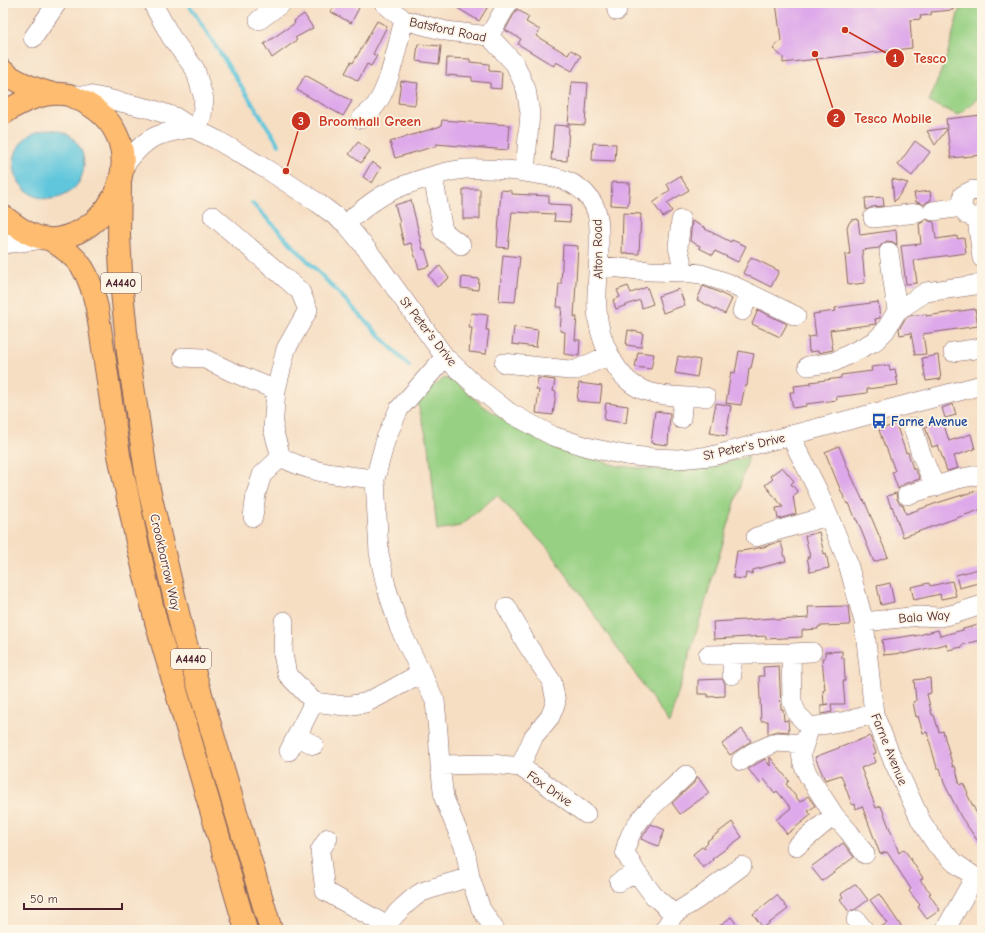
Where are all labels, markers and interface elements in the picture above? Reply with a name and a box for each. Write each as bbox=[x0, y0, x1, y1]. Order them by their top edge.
street label: Batsford Road bbox=[408, 14, 488, 45]
callout: Tesco bbox=[885, 45, 954, 71]
text: Tesco bbox=[914, 50, 946, 67]
text: 1 bbox=[893, 51, 898, 65]
callout: Tesco Mobile bbox=[826, 105, 940, 131]
callout: Broomhall Green bbox=[291, 108, 429, 134]
text: Tesco Mobile bbox=[854, 110, 932, 127]
text: 2 bbox=[833, 111, 839, 125]
text: Broomhall Green bbox=[319, 113, 421, 130]
text: 3 bbox=[298, 114, 304, 128]
street label: Alton Road bbox=[589, 219, 606, 279]
road number: A4440 bbox=[101, 273, 141, 293]
street label: St Peter's Drive bbox=[397, 294, 461, 369]
bus stop icon: Farne Avenue bbox=[870, 412, 888, 430]
place label: Farne Avenue bbox=[891, 414, 968, 429]
street label: St Peter's Drive bbox=[702, 430, 787, 463]
street label: Crookbarrow Way bbox=[147, 512, 184, 612]
street label: Bala Way bbox=[898, 607, 950, 626]
road number: A4440 bbox=[171, 649, 211, 669]
street label: Farne Avenue bbox=[868, 711, 911, 788]
street label: Fox Drive bbox=[524, 767, 576, 810]
scale bar bbox=[24, 885, 122, 911]
text: 50 m bbox=[30, 892, 58, 906]

